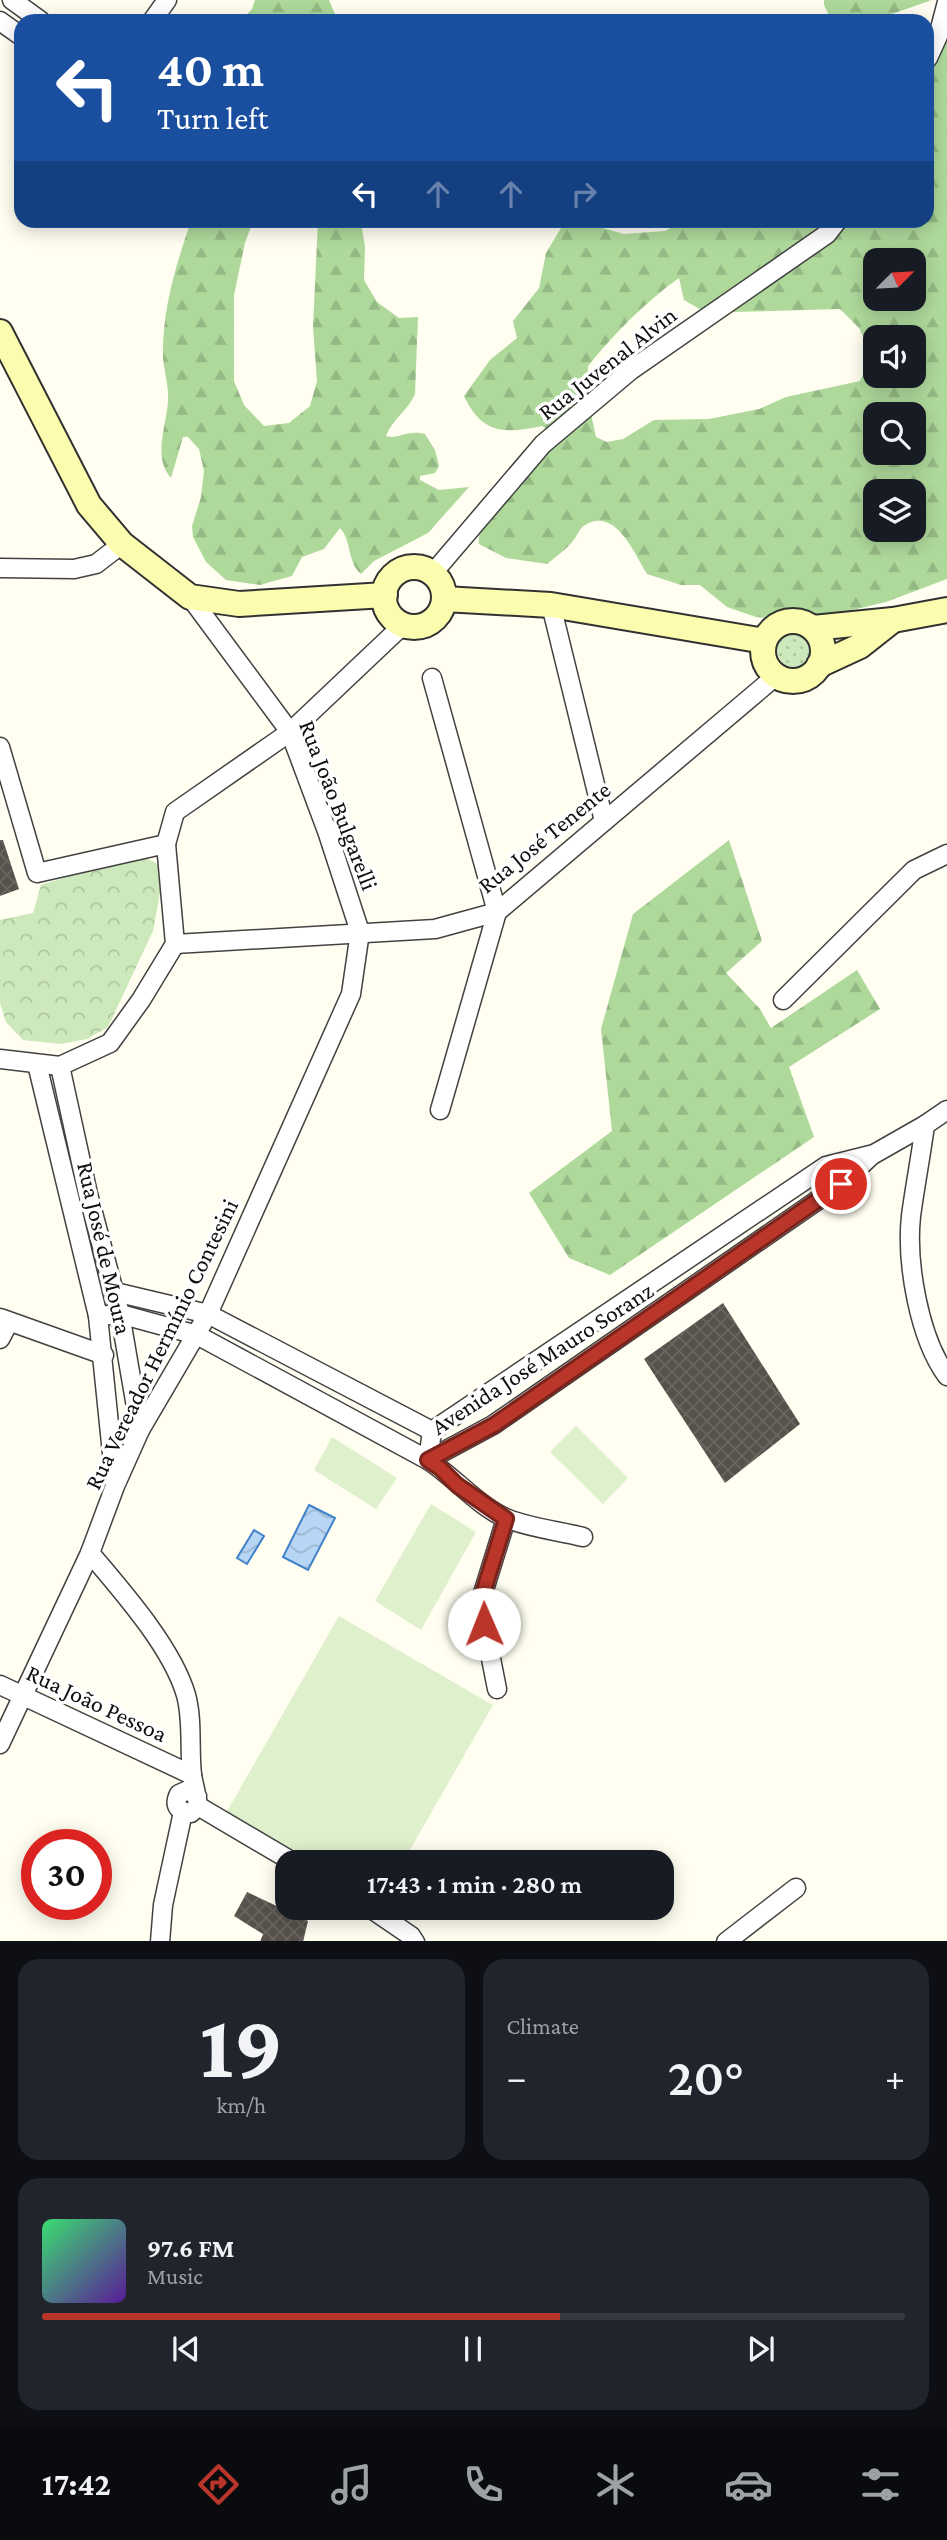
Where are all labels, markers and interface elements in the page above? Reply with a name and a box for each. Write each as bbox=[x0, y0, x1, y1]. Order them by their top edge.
icon: left bbox=[42, 42, 133, 133]
text: 40 m bbox=[157, 42, 264, 97]
text: Turn left bbox=[157, 100, 268, 136]
icon: left bbox=[346, 175, 384, 213]
icon: ahead bbox=[419, 175, 457, 213]
icon: ahead bbox=[492, 175, 530, 213]
icon: right bbox=[565, 175, 603, 213]
north arrow bbox=[863, 248, 926, 312]
map controls bbox=[863, 248, 926, 542]
street label: Rua Juvenal Alvin bbox=[533, 301, 681, 425]
button: sound bbox=[863, 325, 926, 388]
button: search bbox=[863, 402, 926, 465]
button: layers bbox=[863, 479, 926, 542]
street label: Rua João Bulgarelli bbox=[294, 716, 384, 894]
street label: Rua José Tenente bbox=[473, 775, 615, 899]
pin bbox=[811, 1154, 871, 1214]
street label: Rua José de Moura bbox=[72, 1159, 138, 1337]
icon: arrive bbox=[822, 1165, 860, 1203]
street label: Rua Vereador Hermínio Contesini bbox=[79, 1194, 243, 1494]
street label: Avenida José Mauro Soranz bbox=[426, 1276, 658, 1440]
position arrow bbox=[447, 1587, 521, 1661]
street label: Rua João Pessoa bbox=[22, 1659, 172, 1747]
speed limit sign: 30 bbox=[21, 1829, 112, 1920]
text: 17:43 · 1 min · 280 m bbox=[367, 1870, 582, 1899]
text: 19 bbox=[199, 1995, 283, 2097]
text: Climate bbox=[507, 2013, 579, 2039]
text: 20° bbox=[668, 2048, 744, 2106]
text: − bbox=[507, 2056, 527, 2098]
text: + bbox=[885, 2056, 905, 2098]
text: km/h bbox=[216, 2092, 266, 2118]
text: 97.6 FM bbox=[147, 2234, 234, 2263]
text: Music bbox=[147, 2263, 203, 2289]
icon: previous bbox=[167, 2330, 205, 2368]
icon: pause bbox=[454, 2330, 492, 2368]
icon: next bbox=[742, 2330, 780, 2368]
icon: directions bbox=[194, 2460, 243, 2509]
icon: music bbox=[327, 2460, 376, 2509]
icon: phone bbox=[459, 2460, 508, 2509]
icon: climate bbox=[591, 2460, 640, 2509]
icon: car bbox=[724, 2460, 773, 2509]
icon: filters bbox=[856, 2460, 905, 2509]
text: 17:42 bbox=[42, 2466, 111, 2502]

